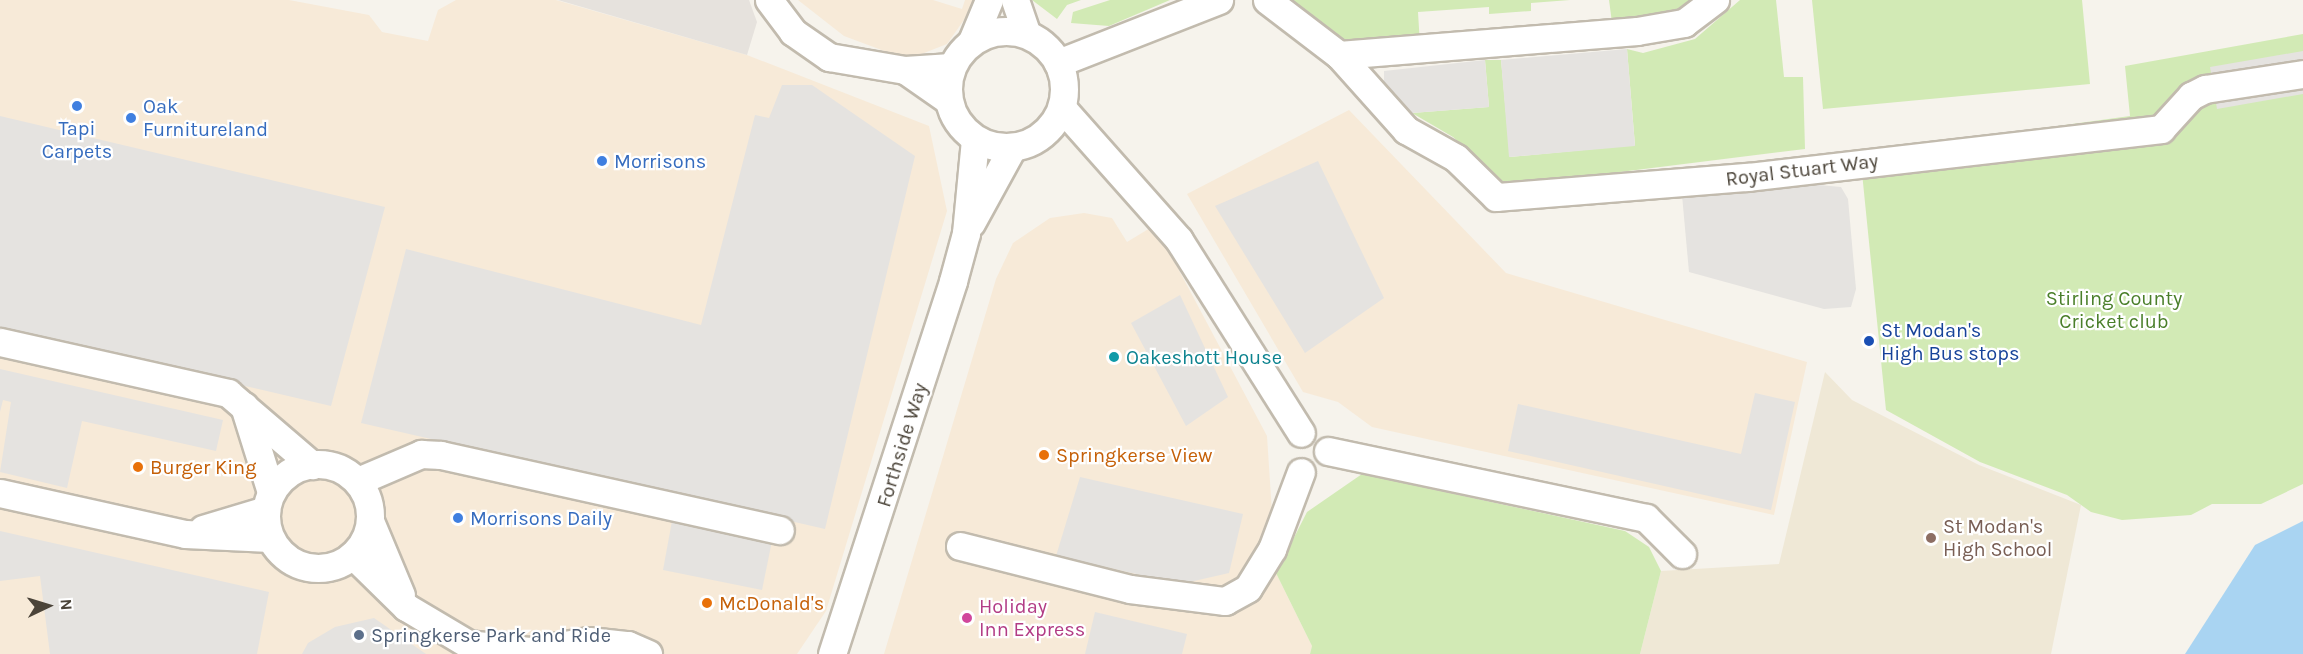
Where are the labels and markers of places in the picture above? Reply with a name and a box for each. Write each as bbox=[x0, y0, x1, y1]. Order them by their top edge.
place label: Oak Furnitureland bbox=[143, 94, 268, 141]
marker: Tapi Carpets bbox=[70, 99, 84, 113]
marker: Oak Furnitureland bbox=[124, 111, 138, 125]
place label: Tapi Carpets bbox=[42, 116, 112, 163]
place label: Morrisons bbox=[614, 149, 706, 173]
marker: Morrisons bbox=[595, 154, 609, 168]
place label: St Modan's High Bus stops bbox=[1881, 318, 2019, 365]
marker: St Modan's High Bus stops bbox=[1862, 334, 1876, 348]
place label: Oakeshott House bbox=[1126, 345, 1282, 369]
marker: Oakeshott House bbox=[1107, 350, 1121, 364]
place label: Springkerse View bbox=[1056, 443, 1213, 467]
marker: Springkerse View bbox=[1037, 448, 1051, 462]
place label: Burger King bbox=[150, 455, 256, 479]
marker: Burger King bbox=[131, 460, 145, 474]
place label: Morrisons Daily bbox=[470, 506, 612, 530]
marker: Morrisons Daily bbox=[451, 511, 465, 525]
place label: St Modan's High School bbox=[1943, 514, 2052, 561]
marker: St Modan's High School bbox=[1924, 531, 1938, 545]
place label: McDonald's bbox=[719, 591, 824, 615]
place label: Holiday Inn Express bbox=[979, 594, 1085, 641]
marker: McDonald's bbox=[700, 596, 714, 610]
marker: Holiday Inn Express bbox=[960, 611, 974, 625]
place label: Springkerse Park and Ride bbox=[371, 623, 611, 647]
marker: Springkerse Park and Ride bbox=[352, 628, 366, 642]

